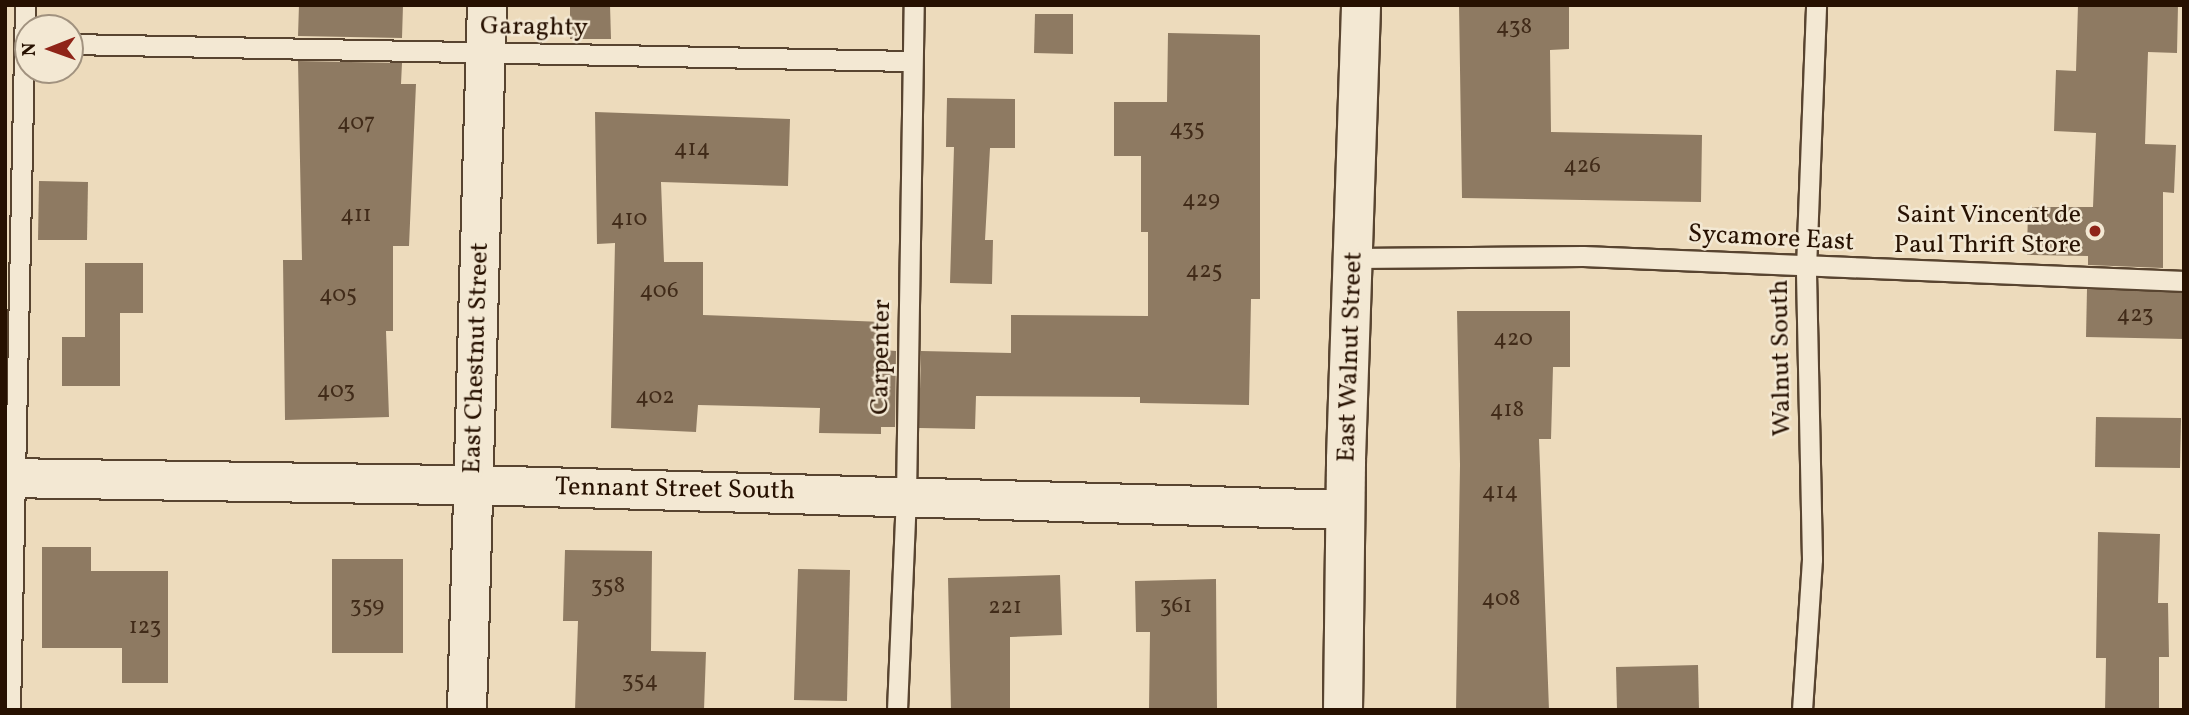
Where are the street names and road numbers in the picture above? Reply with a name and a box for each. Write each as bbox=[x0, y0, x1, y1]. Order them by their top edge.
street label: Garaghty bbox=[480, 11, 588, 45]
street label: Sycamore East bbox=[1687, 219, 1855, 259]
street label: East Chestnut Street bbox=[457, 242, 497, 474]
street label: East Walnut Street bbox=[1332, 251, 1370, 463]
street label: Walnut South bbox=[1765, 279, 1799, 437]
street label: Carpenter bbox=[865, 299, 899, 415]
street label: Tennant Street South bbox=[555, 472, 795, 508]

